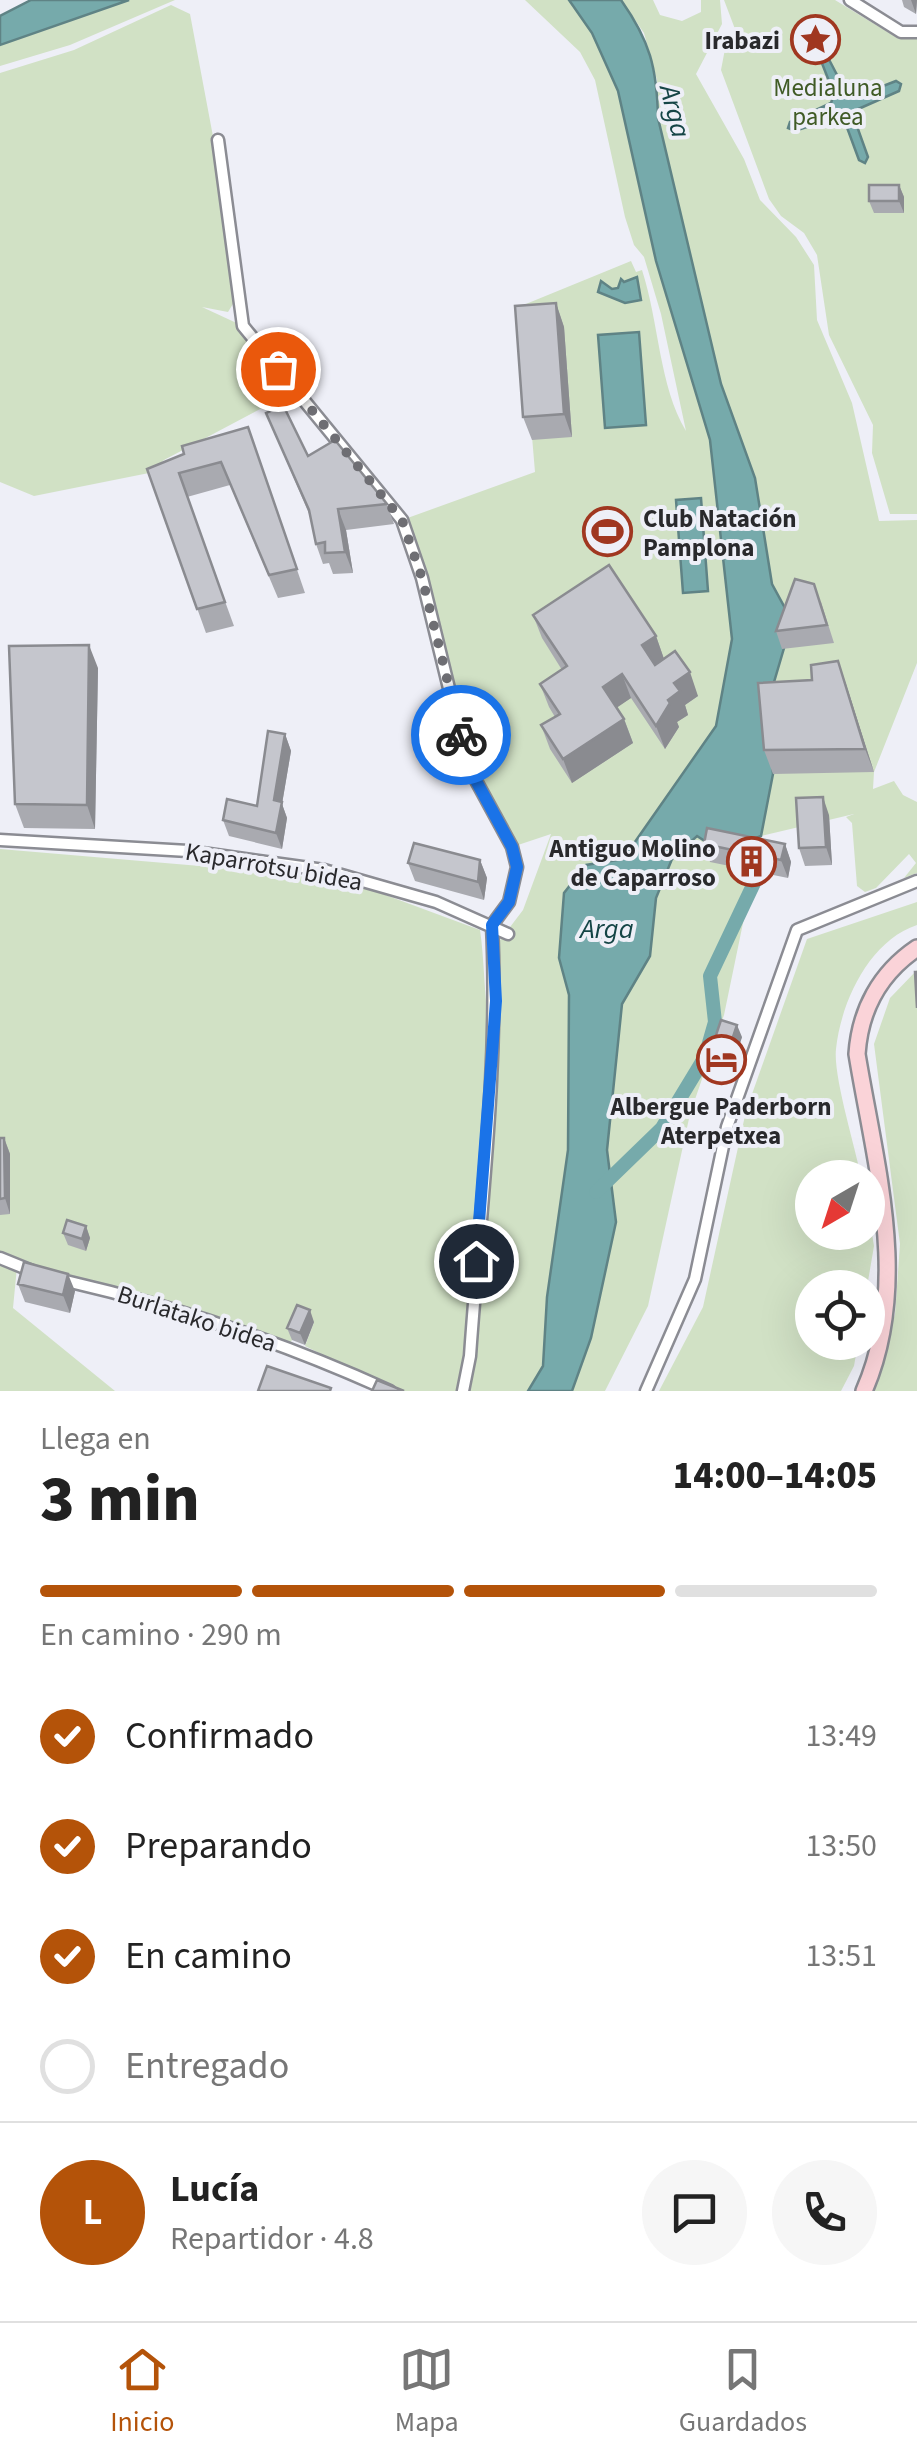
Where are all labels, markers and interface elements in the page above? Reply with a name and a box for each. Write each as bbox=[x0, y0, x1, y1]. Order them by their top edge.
place icon: Irabazi bbox=[789, 14, 841, 66]
place label: Irabazi bbox=[704, 23, 780, 59]
park label: Medialuna parkea bbox=[773, 70, 883, 135]
water label: Arga bbox=[649, 79, 701, 142]
pin bbox=[236, 327, 321, 412]
icon: bag bbox=[251, 342, 306, 397]
place label: Club Natación Pamplona bbox=[643, 501, 797, 566]
sports icon: Club Natación Pamplona bbox=[582, 506, 634, 558]
courier bbox=[411, 685, 511, 785]
icon: bike bbox=[434, 708, 489, 763]
place label: Antiguo Molino de Caparroso bbox=[548, 831, 716, 896]
street label: Kaparrotsu bidea bbox=[182, 834, 365, 900]
building icon: Antiguo Molino de Caparroso bbox=[725, 836, 777, 888]
water label: Arga bbox=[578, 909, 634, 949]
hotel icon: Albergue Paderborn Aterpetxea bbox=[695, 1034, 747, 1086]
place label: Albergue Paderborn Aterpetxea bbox=[610, 1089, 831, 1154]
north arrow bbox=[795, 1160, 885, 1250]
map controls bbox=[795, 1160, 885, 1360]
pin bbox=[434, 1219, 519, 1304]
icon: home bbox=[449, 1234, 504, 1289]
button: locate bbox=[795, 1270, 885, 1360]
street label: Burlatako bidea bbox=[113, 1276, 281, 1362]
text: Llega en bbox=[40, 1416, 151, 1462]
text: 14:00–14:05 bbox=[673, 1449, 877, 1503]
text: 3 min bbox=[40, 1453, 200, 1546]
text: En camino · 290 m bbox=[40, 1612, 282, 1658]
icon: check bbox=[40, 1709, 95, 1764]
text: Confirmado bbox=[125, 1709, 314, 1763]
text: 13:49 bbox=[805, 1713, 877, 1759]
icon: check bbox=[40, 1819, 95, 1874]
text: Preparando bbox=[125, 1819, 312, 1873]
text: 13:50 bbox=[805, 1823, 877, 1869]
icon: check bbox=[40, 1929, 95, 1984]
text: En camino bbox=[125, 1929, 292, 1983]
text: 13:51 bbox=[805, 1933, 877, 1979]
text: Entregado bbox=[125, 2039, 289, 2093]
button: chat bbox=[642, 2160, 747, 2265]
button: phone bbox=[772, 2160, 877, 2265]
text: Lucía bbox=[170, 2162, 259, 2216]
text: L bbox=[83, 2185, 102, 2239]
text: Repartidor · 4.8 bbox=[170, 2216, 374, 2262]
tab: Inicio bbox=[110, 2342, 175, 2442]
tab: Mapa bbox=[395, 2342, 459, 2442]
tab: Guardados bbox=[679, 2342, 807, 2442]

